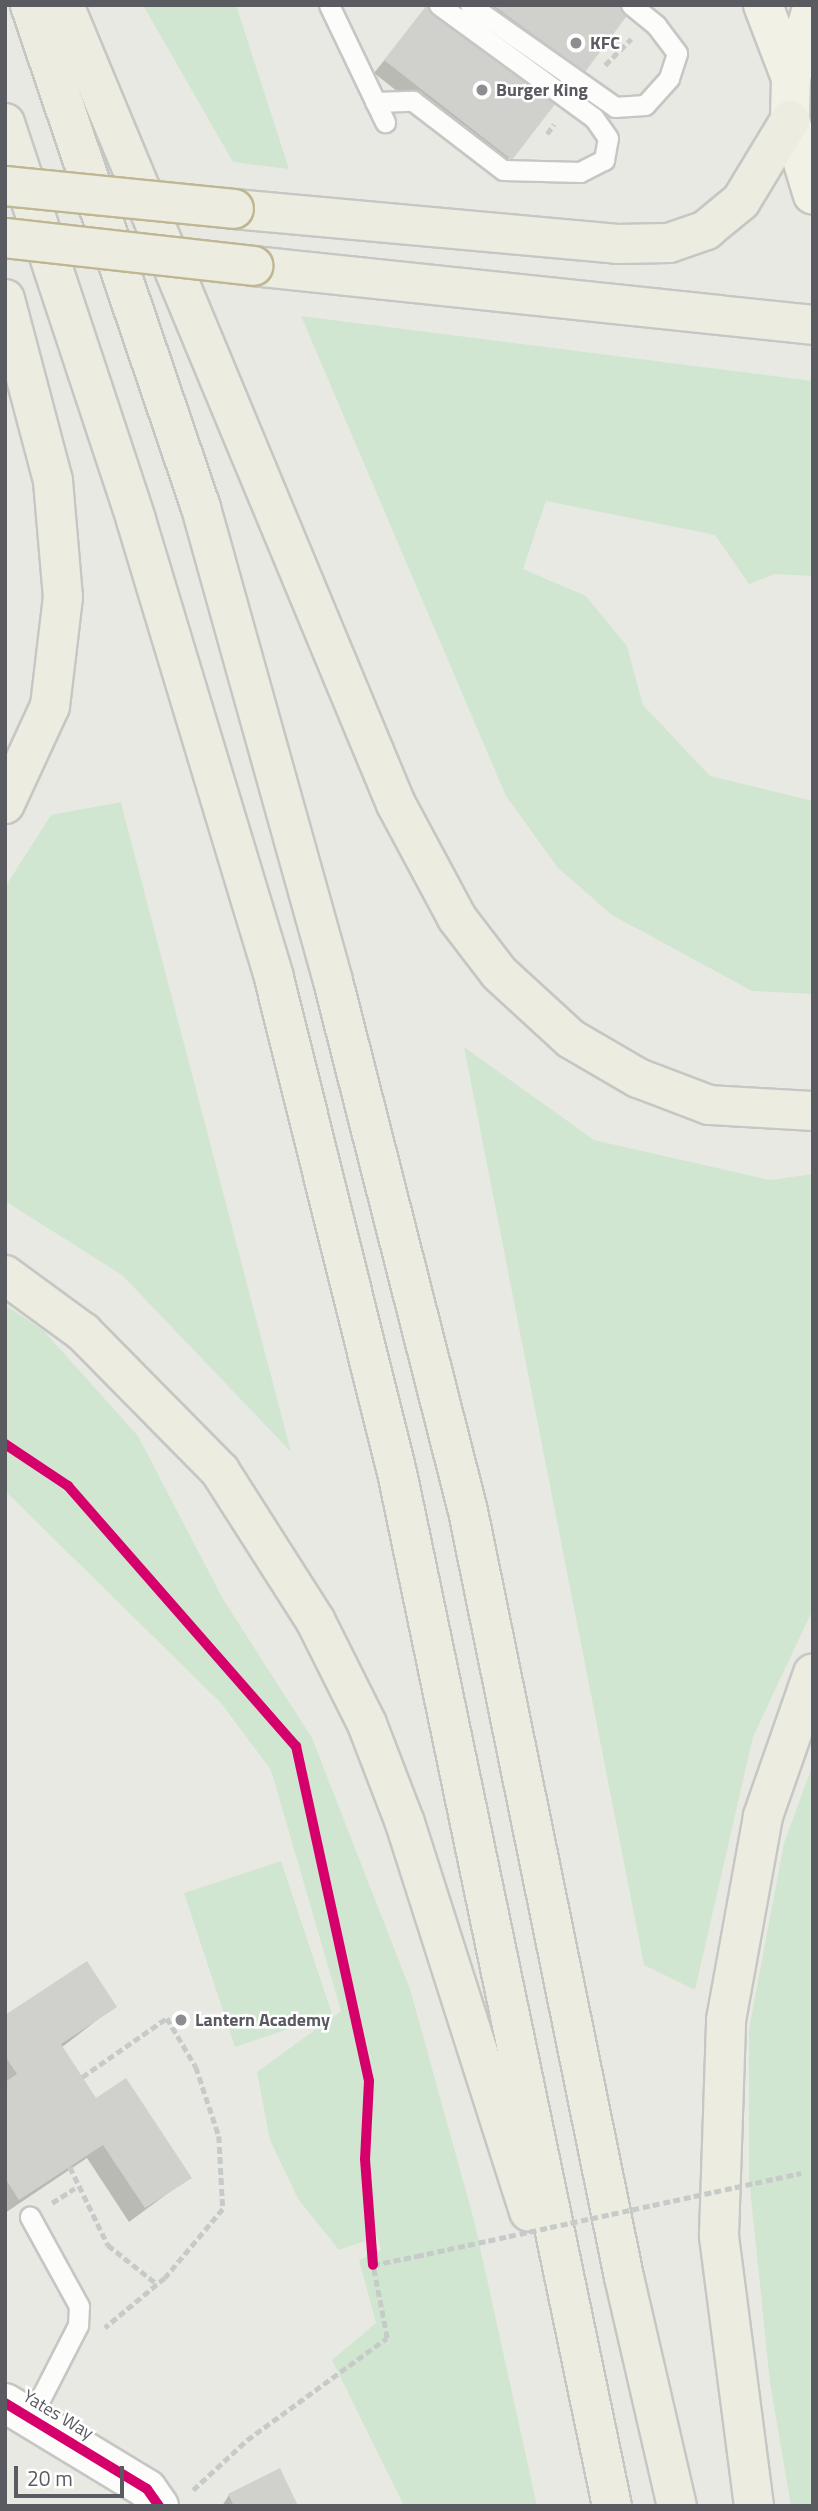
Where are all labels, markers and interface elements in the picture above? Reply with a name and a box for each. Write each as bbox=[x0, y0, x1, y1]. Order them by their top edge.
place label: KFC bbox=[590, 32, 620, 54]
marker: KFC bbox=[568, 35, 584, 51]
place label: Burger King bbox=[496, 79, 588, 101]
marker: Burger King bbox=[474, 82, 490, 98]
place label: Lantern Academy bbox=[195, 2009, 330, 2031]
marker: Lantern Academy bbox=[173, 2012, 189, 2028]
street label: Yates Way bbox=[19, 2386, 97, 2444]
scale bar bbox=[18, 2452, 128, 2496]
text: 20 m bbox=[27, 2462, 73, 2494]

